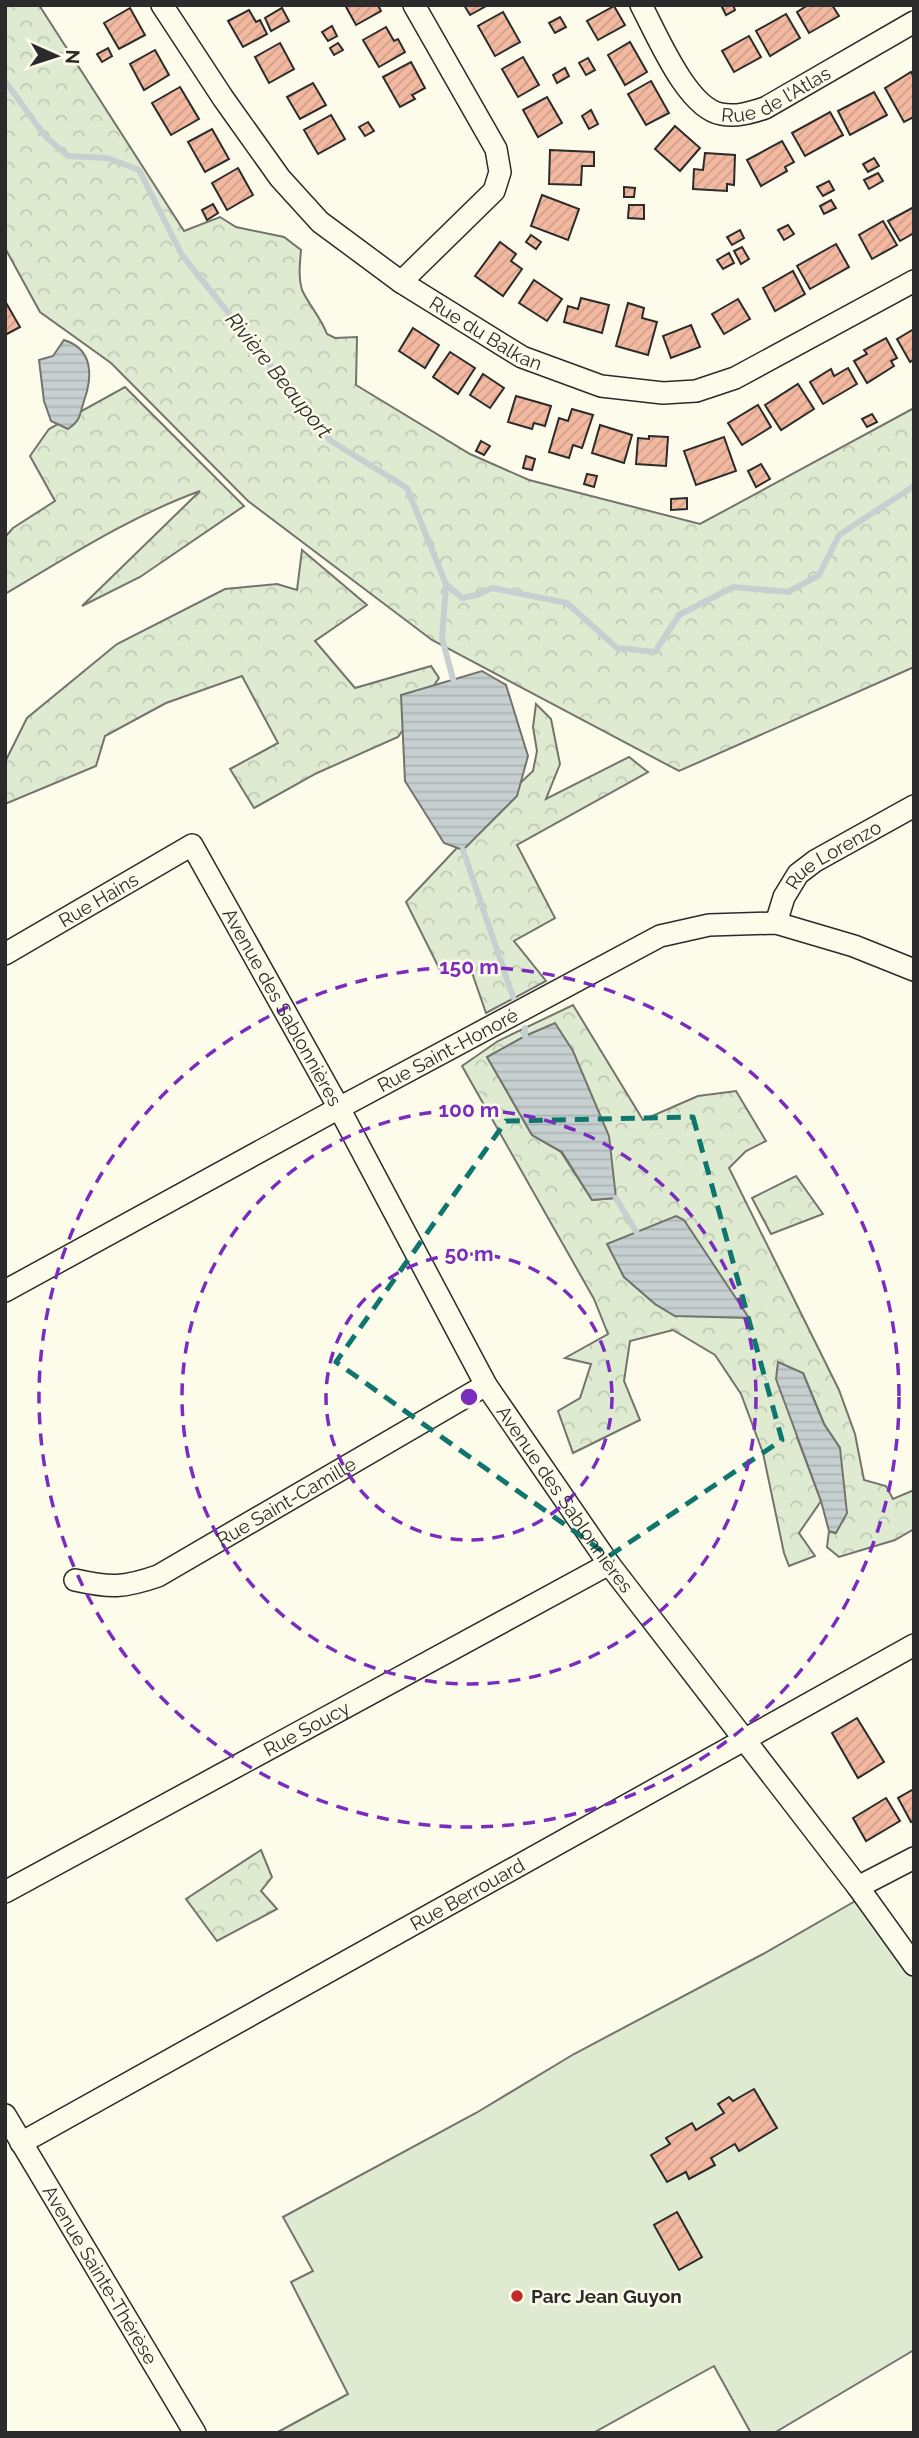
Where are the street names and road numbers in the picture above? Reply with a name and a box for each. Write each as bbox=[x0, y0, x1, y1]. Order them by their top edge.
street label: Rue de l'Atlas bbox=[720, 62, 834, 126]
street label: Rue du Balkan bbox=[426, 291, 545, 374]
street label: Rue Lorenzo bbox=[781, 816, 885, 893]
street label: Rue Hains bbox=[55, 868, 142, 931]
street label: Avenue des Sablonnières bbox=[219, 904, 347, 1110]
street label: Rue Saint-Honoré bbox=[374, 1003, 522, 1096]
street label: Avenue des Sablonnières bbox=[492, 1401, 638, 1597]
street label: Rue Saint-Camille bbox=[213, 1452, 360, 1551]
street label: Rue Soucy bbox=[260, 1696, 353, 1760]
street label: Rue Berrouard bbox=[406, 1853, 528, 1935]
street label: Avenue Sainte-Thérèse bbox=[39, 2181, 162, 2368]

